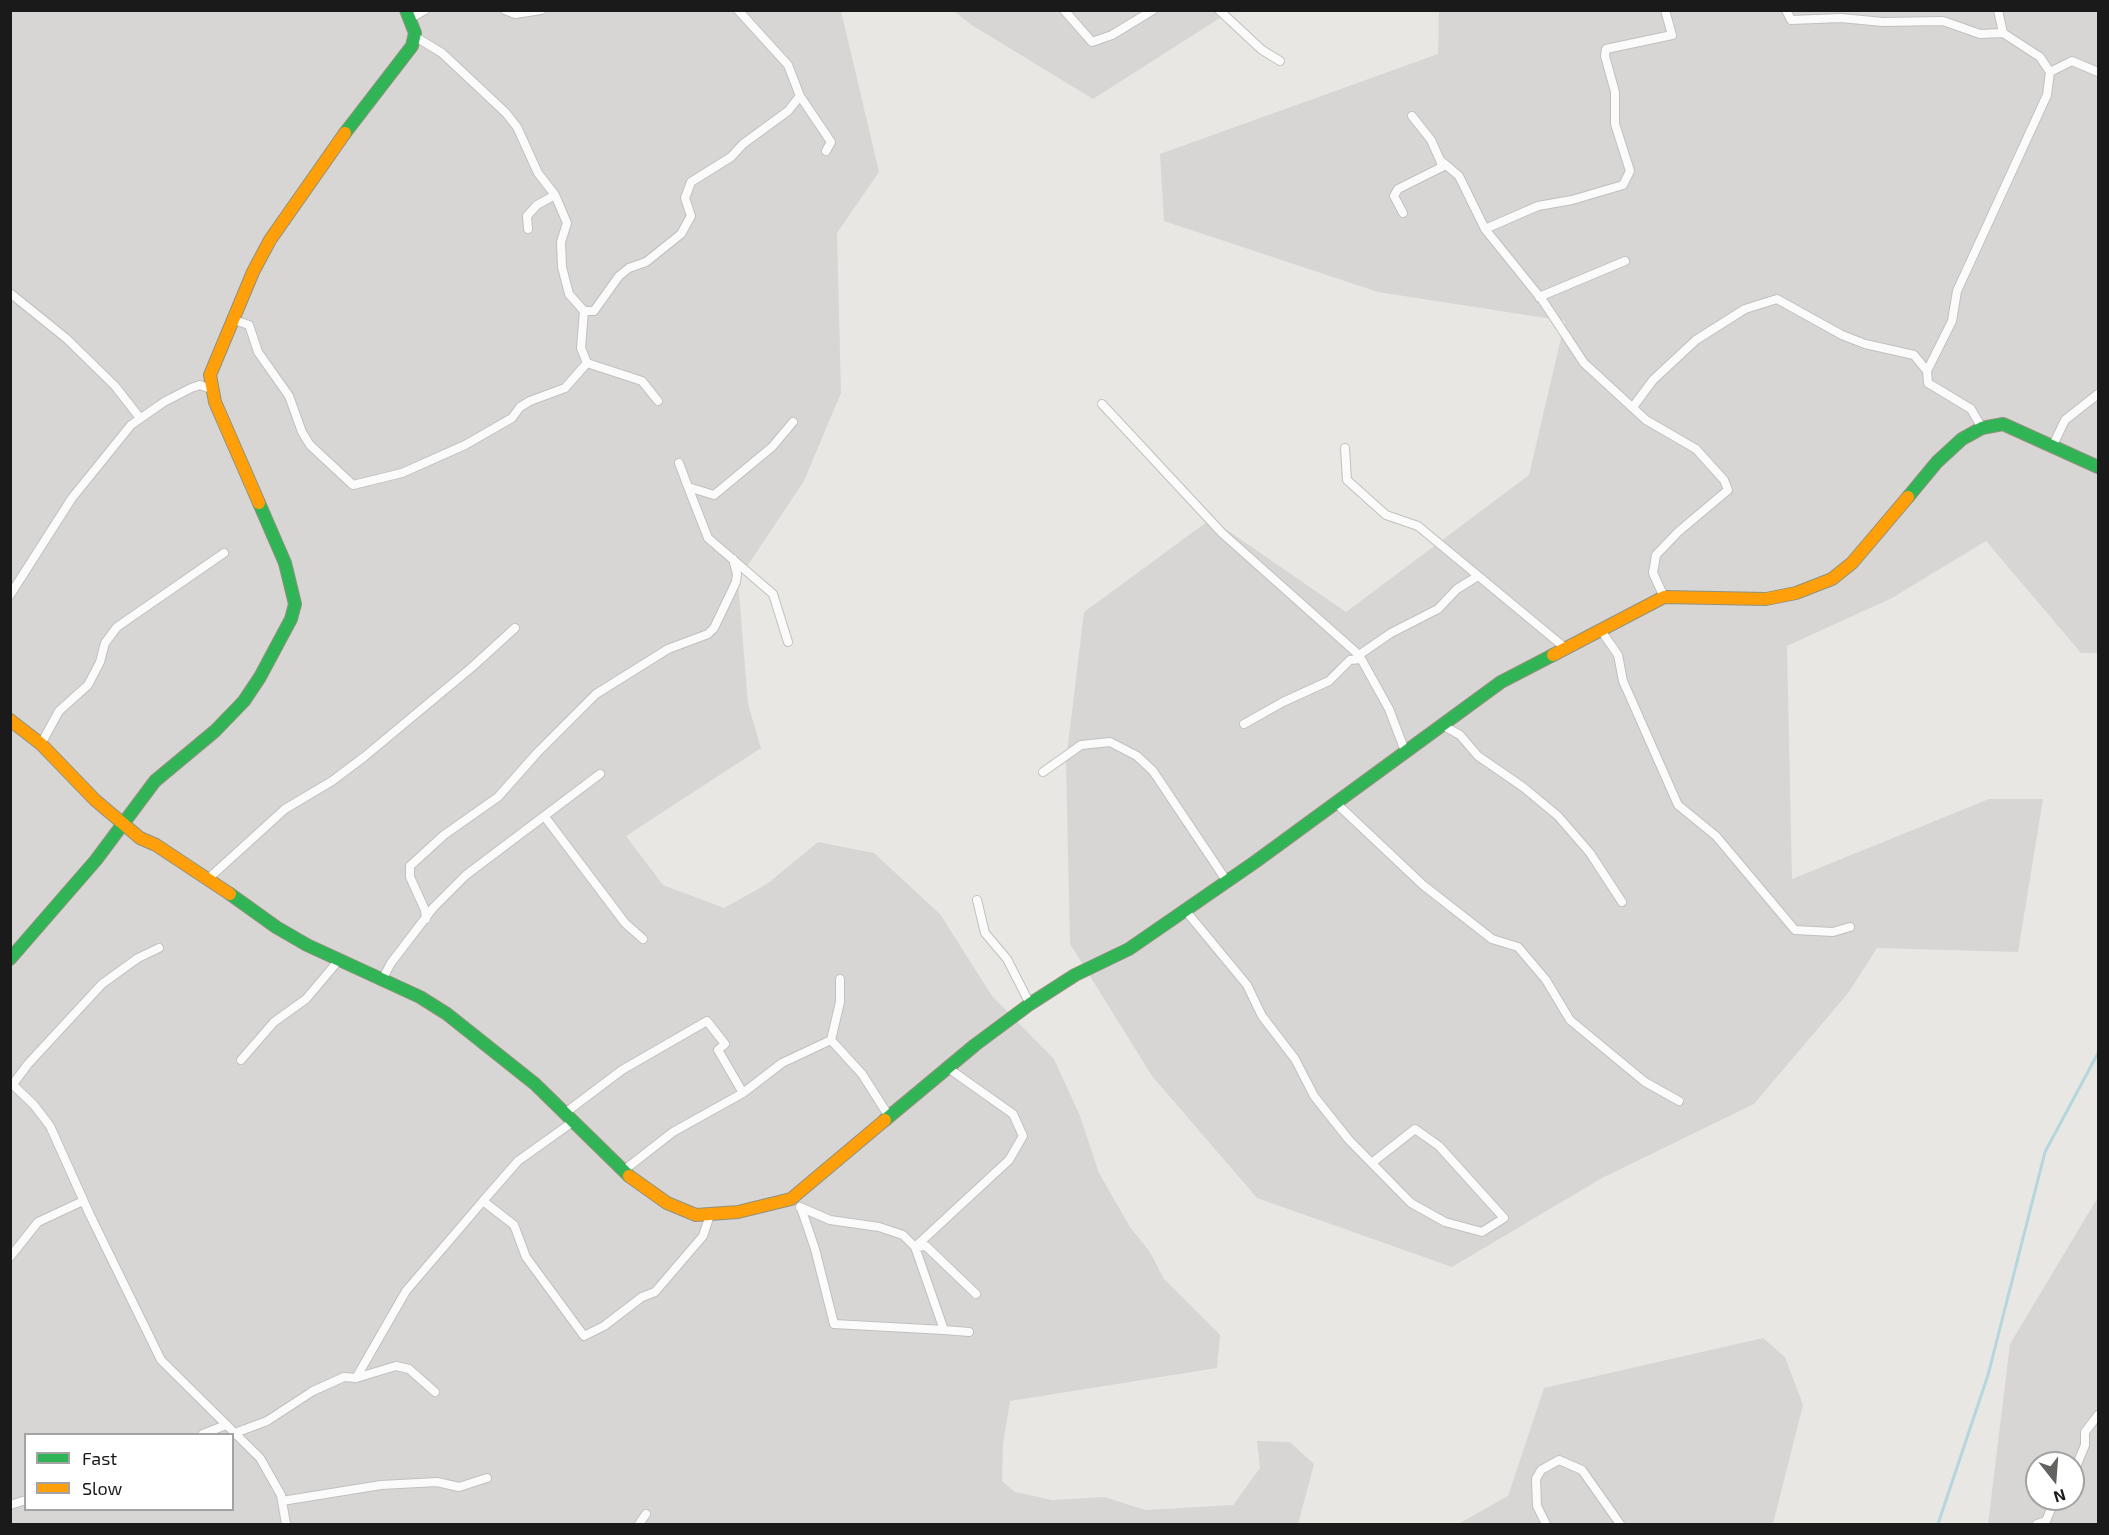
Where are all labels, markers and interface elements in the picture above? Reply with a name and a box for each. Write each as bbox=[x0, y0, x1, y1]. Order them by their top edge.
legend bbox=[24, 1433, 234, 1511]
text: Fast bbox=[82, 1447, 117, 1469]
north arrow bbox=[2025, 1451, 2085, 1511]
text: Slow bbox=[82, 1477, 122, 1499]
text: N bbox=[2052, 1486, 2068, 1508]

